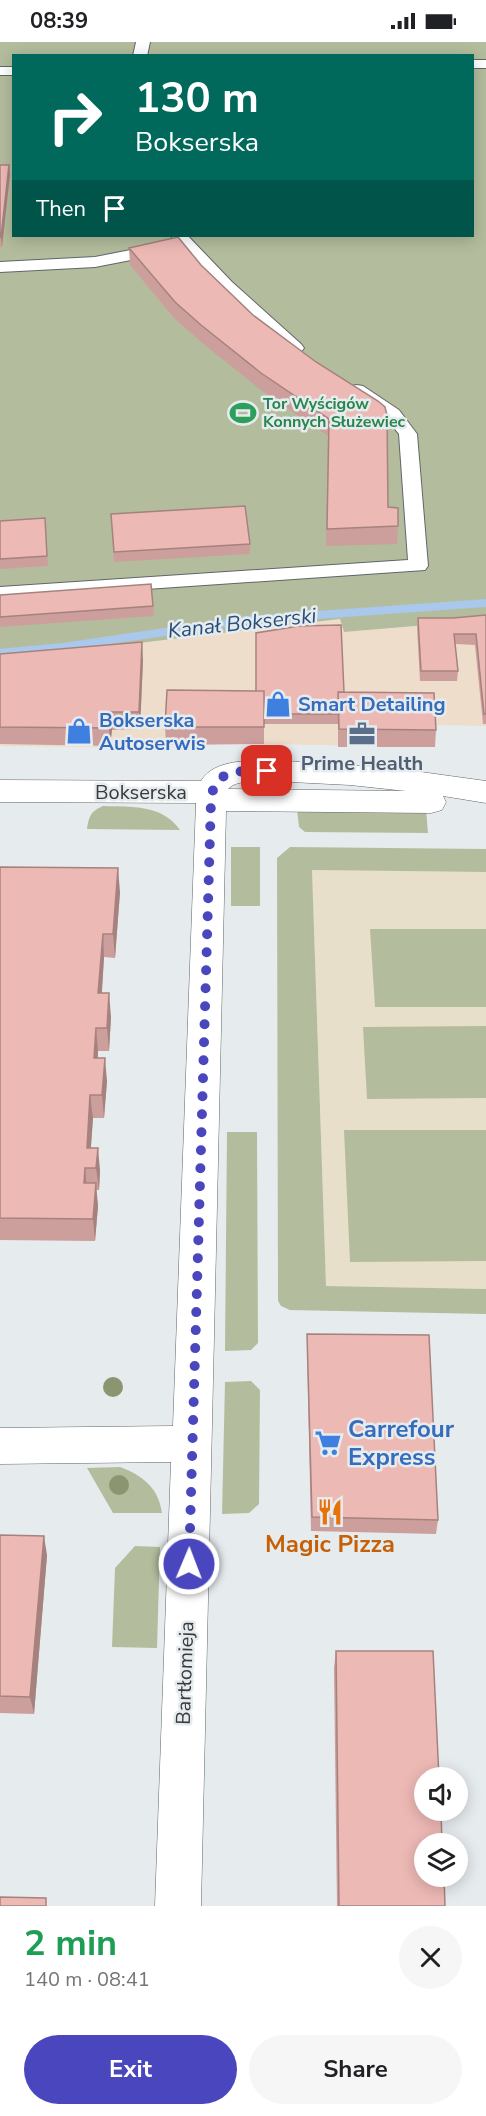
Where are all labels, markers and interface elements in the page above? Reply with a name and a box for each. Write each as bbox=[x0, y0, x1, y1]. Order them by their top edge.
text: 08:39 bbox=[30, 6, 88, 36]
text: 130 m bbox=[135, 70, 259, 127]
icon: right bbox=[36, 78, 114, 156]
text: Bokserska bbox=[135, 124, 259, 161]
icon: arrive bbox=[98, 192, 131, 225]
text: Then bbox=[36, 194, 86, 224]
place label: Tor Wyścigów Konnych Służewiec bbox=[263, 393, 406, 433]
sports icon: Tor Wyścigów Konnych Służewiec bbox=[228, 398, 258, 428]
water label: Kanał Bokserski bbox=[166, 601, 319, 645]
shop icon: Smart Detailing bbox=[263, 689, 293, 719]
place label: Smart Detailing bbox=[298, 691, 446, 718]
place label: Bokserska Autoserwis bbox=[99, 707, 206, 757]
shop icon: Bokserska Autoserwis bbox=[64, 716, 94, 746]
office icon: Prime Health bbox=[347, 719, 377, 749]
pin bbox=[241, 745, 292, 796]
place label: Prime Health bbox=[301, 750, 423, 777]
icon: arrive bbox=[250, 754, 283, 787]
street label: Bokserska bbox=[95, 779, 187, 806]
place label: Carrefour Express bbox=[348, 1413, 455, 1473]
supermarket icon: Carrefour Express bbox=[313, 1428, 343, 1458]
restaurant icon: Magic Pizza bbox=[315, 1497, 345, 1527]
place label: Magic Pizza bbox=[265, 1528, 395, 1560]
position arrow bbox=[157, 1532, 221, 1596]
street label: Bartłomieja bbox=[170, 1621, 200, 1725]
map controls bbox=[414, 1767, 468, 1887]
button: sound bbox=[414, 1767, 468, 1821]
button: layers bbox=[414, 1833, 468, 1887]
text: 2 min bbox=[24, 1919, 117, 1968]
button: close bbox=[399, 1926, 462, 1989]
text: 140 m · 08:41 bbox=[24, 1966, 150, 1993]
button: Exit bbox=[24, 2035, 237, 2104]
button: Share bbox=[249, 2035, 462, 2104]

